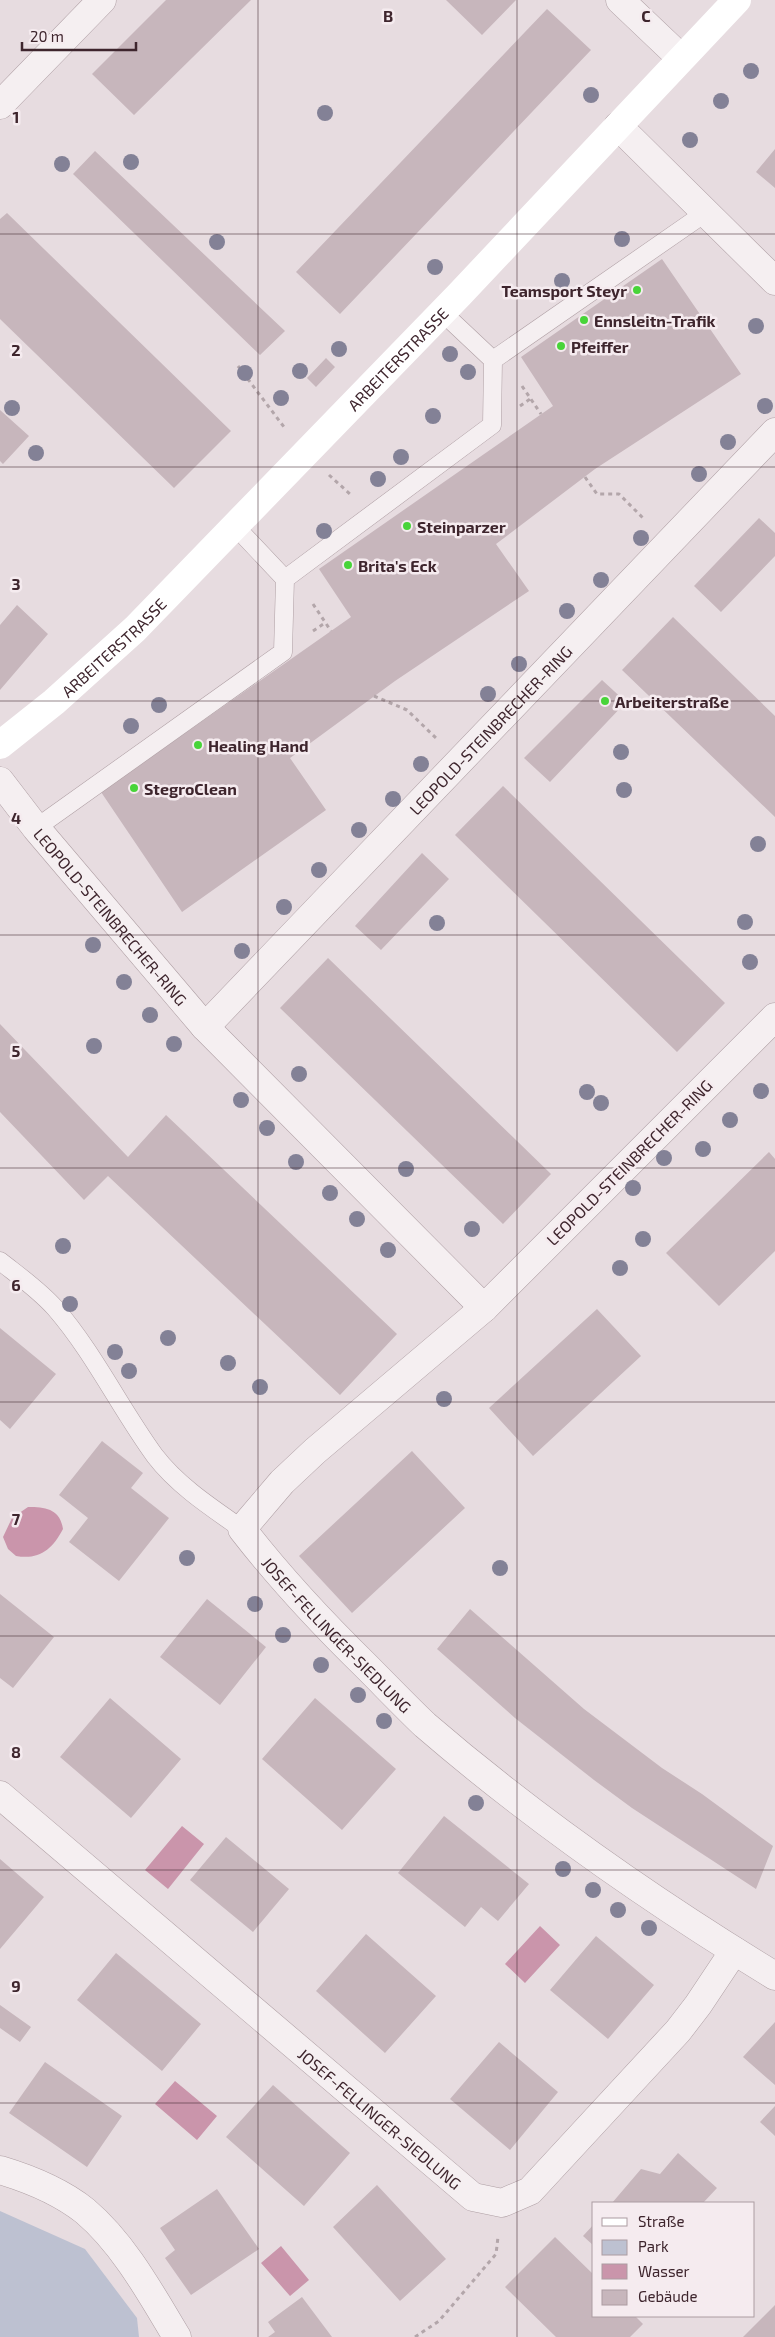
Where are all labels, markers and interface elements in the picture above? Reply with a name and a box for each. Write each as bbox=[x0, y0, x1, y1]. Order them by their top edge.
text: B bbox=[383, 6, 393, 25]
text: C bbox=[641, 6, 651, 25]
scale bar bbox=[22, 20, 136, 52]
text: 20 m bbox=[30, 27, 64, 45]
text: 1 bbox=[13, 107, 19, 126]
place label: Teamsport Steyr bbox=[502, 281, 627, 301]
marker: Teamsport Steyr bbox=[631, 284, 643, 296]
street label: ARBEITERSTRASSE bbox=[343, 303, 452, 414]
place label: Ennsleitn-Trafik bbox=[594, 311, 716, 330]
marker: Ennsleitn-Trafik bbox=[578, 314, 590, 326]
place label: Pfeiffer bbox=[571, 337, 629, 356]
text: 2 bbox=[11, 340, 21, 359]
marker: Pfeiffer bbox=[555, 340, 567, 352]
place label: Steinparzer bbox=[417, 517, 506, 536]
marker: Steinparzer bbox=[401, 520, 413, 532]
place label: Brita's Eck bbox=[358, 556, 437, 575]
marker: Brita's Eck bbox=[342, 559, 354, 571]
text: 3 bbox=[11, 574, 21, 593]
street label: ARBEITERSTRASSE bbox=[57, 594, 170, 700]
street label: LEOPOLD-STEINBRECHER-RING bbox=[405, 641, 575, 818]
place label: Arbeiterstraße bbox=[615, 692, 729, 711]
marker: Arbeiterstraße bbox=[599, 695, 611, 707]
place label: Healing Hand bbox=[208, 736, 309, 755]
marker: Healing Hand bbox=[192, 739, 204, 751]
place label: StegroClean bbox=[144, 779, 237, 798]
marker: StegroClean bbox=[128, 782, 140, 794]
text: 4 bbox=[11, 808, 21, 827]
street label: LEOPOLD-STEINBRECHER-RING bbox=[30, 824, 192, 1009]
text: 5 bbox=[12, 1041, 21, 1060]
street label: LEOPOLD-STEINBRECHER-RING bbox=[542, 1075, 716, 1249]
text: 6 bbox=[11, 1275, 21, 1294]
text: 7 bbox=[12, 1509, 21, 1528]
street label: JOSEF-FELLINGER-SIEDLUNG bbox=[259, 1553, 416, 1716]
text: 8 bbox=[11, 1742, 21, 1761]
text: 9 bbox=[11, 1976, 21, 1995]
street label: JOSEF-FELLINGER-SIEDLUNG bbox=[295, 2044, 466, 2193]
legend bbox=[592, 2202, 755, 2317]
text: Straße bbox=[638, 2212, 684, 2230]
text: Park bbox=[638, 2237, 669, 2255]
text: Wasser bbox=[638, 2262, 690, 2280]
text: Gebäude bbox=[638, 2287, 697, 2305]

